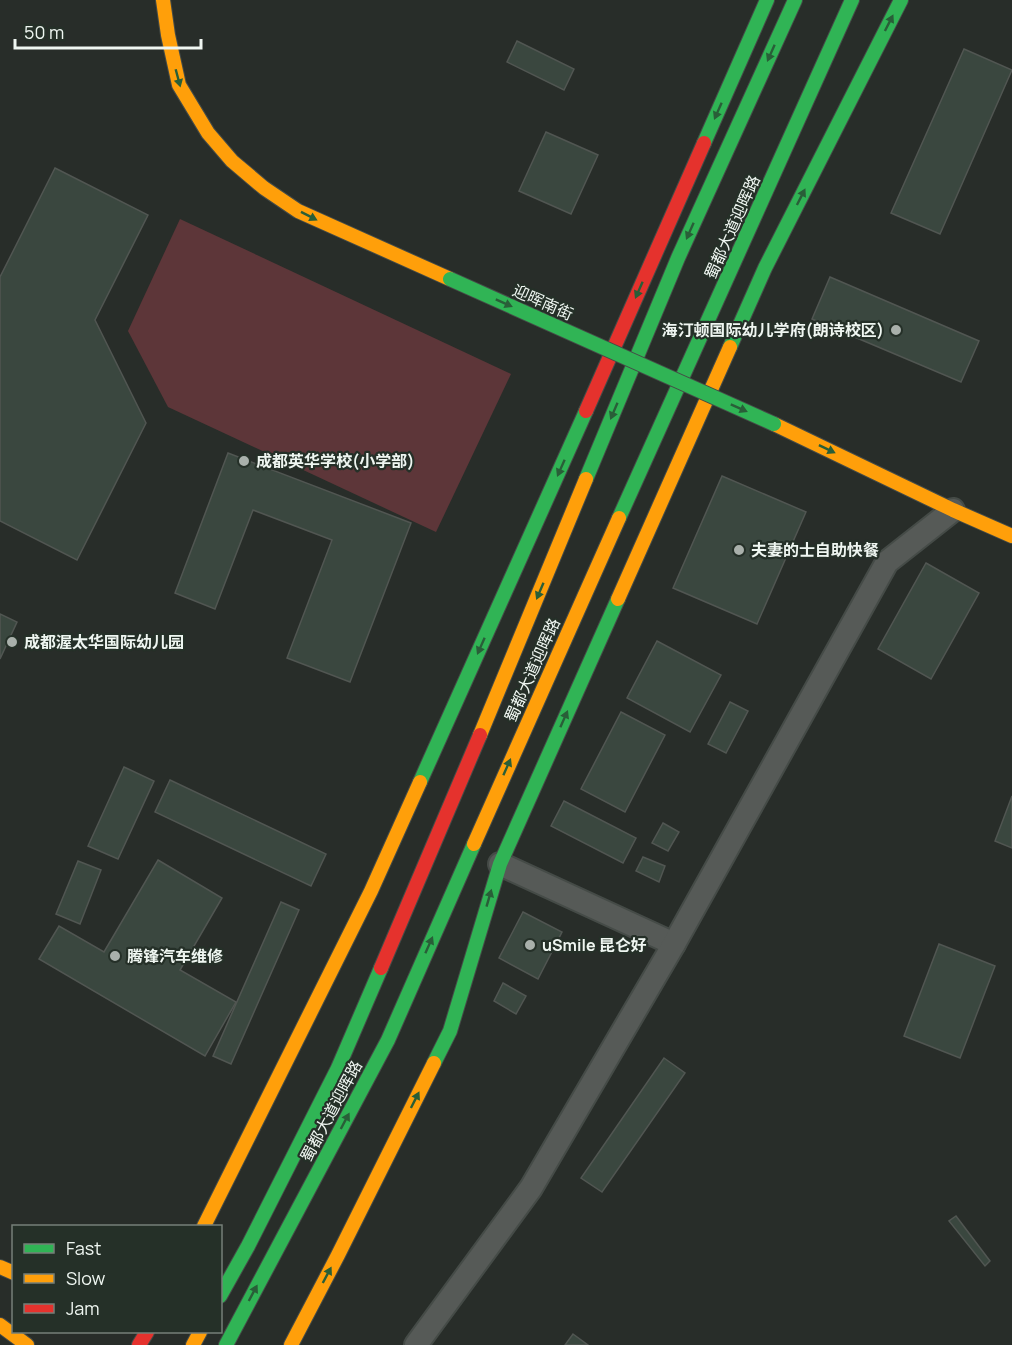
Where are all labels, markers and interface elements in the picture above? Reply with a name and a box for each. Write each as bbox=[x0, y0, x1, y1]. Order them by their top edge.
scale bar bbox=[15, 12, 201, 50]
one-way arrow bbox=[885, 14, 894, 31]
text: 50 m bbox=[24, 20, 64, 44]
one-way arrow bbox=[766, 45, 775, 62]
one-way arrow bbox=[173, 69, 183, 87]
one-way arrow bbox=[713, 103, 723, 121]
street label: 蜀都大道迎晖路 bbox=[699, 171, 765, 283]
one-way arrow bbox=[797, 188, 806, 205]
one-way arrow bbox=[300, 211, 317, 221]
one-way arrow bbox=[685, 222, 695, 240]
street label: 迎晖南街 bbox=[509, 279, 577, 325]
one-way arrow bbox=[635, 281, 644, 298]
one-way arrow bbox=[495, 298, 512, 307]
place label: 海汀顿国际幼儿学府(朗诗校区) bbox=[662, 319, 884, 341]
marker: 海汀顿国际幼儿学府(朗诗校区) bbox=[889, 323, 903, 337]
one-way arrow bbox=[609, 402, 619, 420]
one-way arrow bbox=[730, 404, 748, 413]
one-way arrow bbox=[818, 445, 835, 454]
place label: 成都英华学校(小学部) bbox=[256, 450, 415, 472]
marker: 成都英华学校(小学部) bbox=[237, 454, 251, 468]
one-way arrow bbox=[556, 460, 565, 477]
place label: 夫妻的士自助快餐 bbox=[751, 539, 879, 561]
marker: 夫妻的士自助快餐 bbox=[732, 543, 746, 557]
one-way arrow bbox=[535, 582, 545, 600]
street label: 蜀都大道迎晖路 bbox=[499, 614, 565, 726]
place label: 成都渥太华国际幼儿园 bbox=[24, 631, 184, 653]
marker: 成都渥太华国际幼儿园 bbox=[5, 635, 19, 649]
one-way arrow bbox=[476, 638, 486, 656]
one-way arrow bbox=[560, 710, 569, 727]
one-way arrow bbox=[502, 757, 512, 775]
one-way arrow bbox=[485, 889, 494, 907]
place label: uSmile 昆仑好 bbox=[542, 934, 647, 956]
one-way arrow bbox=[424, 936, 434, 954]
marker: uSmile 昆仑好 bbox=[523, 938, 537, 952]
place label: 腾锋汽车维修 bbox=[127, 945, 223, 967]
marker: 腾锋汽车维修 bbox=[108, 949, 122, 963]
street label: 蜀都大道迎晖路 bbox=[295, 1056, 367, 1166]
one-way arrow bbox=[411, 1092, 420, 1109]
one-way arrow bbox=[340, 1112, 350, 1129]
legend bbox=[12, 1225, 222, 1333]
text: Fast bbox=[66, 1236, 101, 1260]
text: Slow bbox=[66, 1266, 106, 1290]
one-way arrow bbox=[323, 1266, 332, 1283]
one-way arrow bbox=[248, 1285, 258, 1302]
text: Jam bbox=[66, 1296, 100, 1320]

